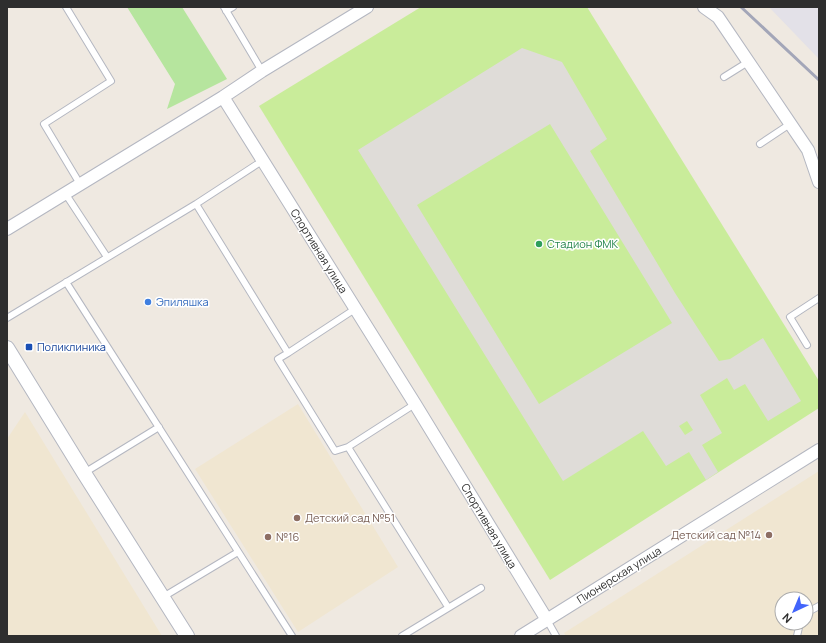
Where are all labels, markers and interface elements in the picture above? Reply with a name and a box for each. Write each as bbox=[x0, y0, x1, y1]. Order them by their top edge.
street label: Спортивная улица bbox=[287, 206, 351, 296]
place label: Стадион ФМК bbox=[547, 236, 618, 251]
marker: Стадион ФМК bbox=[534, 239, 544, 249]
place label: Эпиляшка bbox=[156, 294, 209, 309]
marker: Эпиляшка bbox=[143, 297, 153, 307]
place label: Поликлиника bbox=[37, 339, 106, 354]
marker: Поликлиника bbox=[24, 342, 34, 352]
street label: Спортивная улица bbox=[458, 480, 521, 571]
place label: Детский сад №51 bbox=[305, 510, 395, 525]
marker: Детский сад №51 bbox=[292, 513, 302, 523]
place label: Детский сад №14 bbox=[671, 527, 761, 542]
place label: №16 bbox=[276, 529, 299, 544]
marker: Детский сад №14 bbox=[764, 530, 774, 540]
marker: №16 bbox=[263, 532, 273, 542]
street label: Пионерская улица bbox=[574, 543, 664, 607]
north arrow bbox=[774, 591, 814, 631]
text: N bbox=[779, 610, 795, 627]

